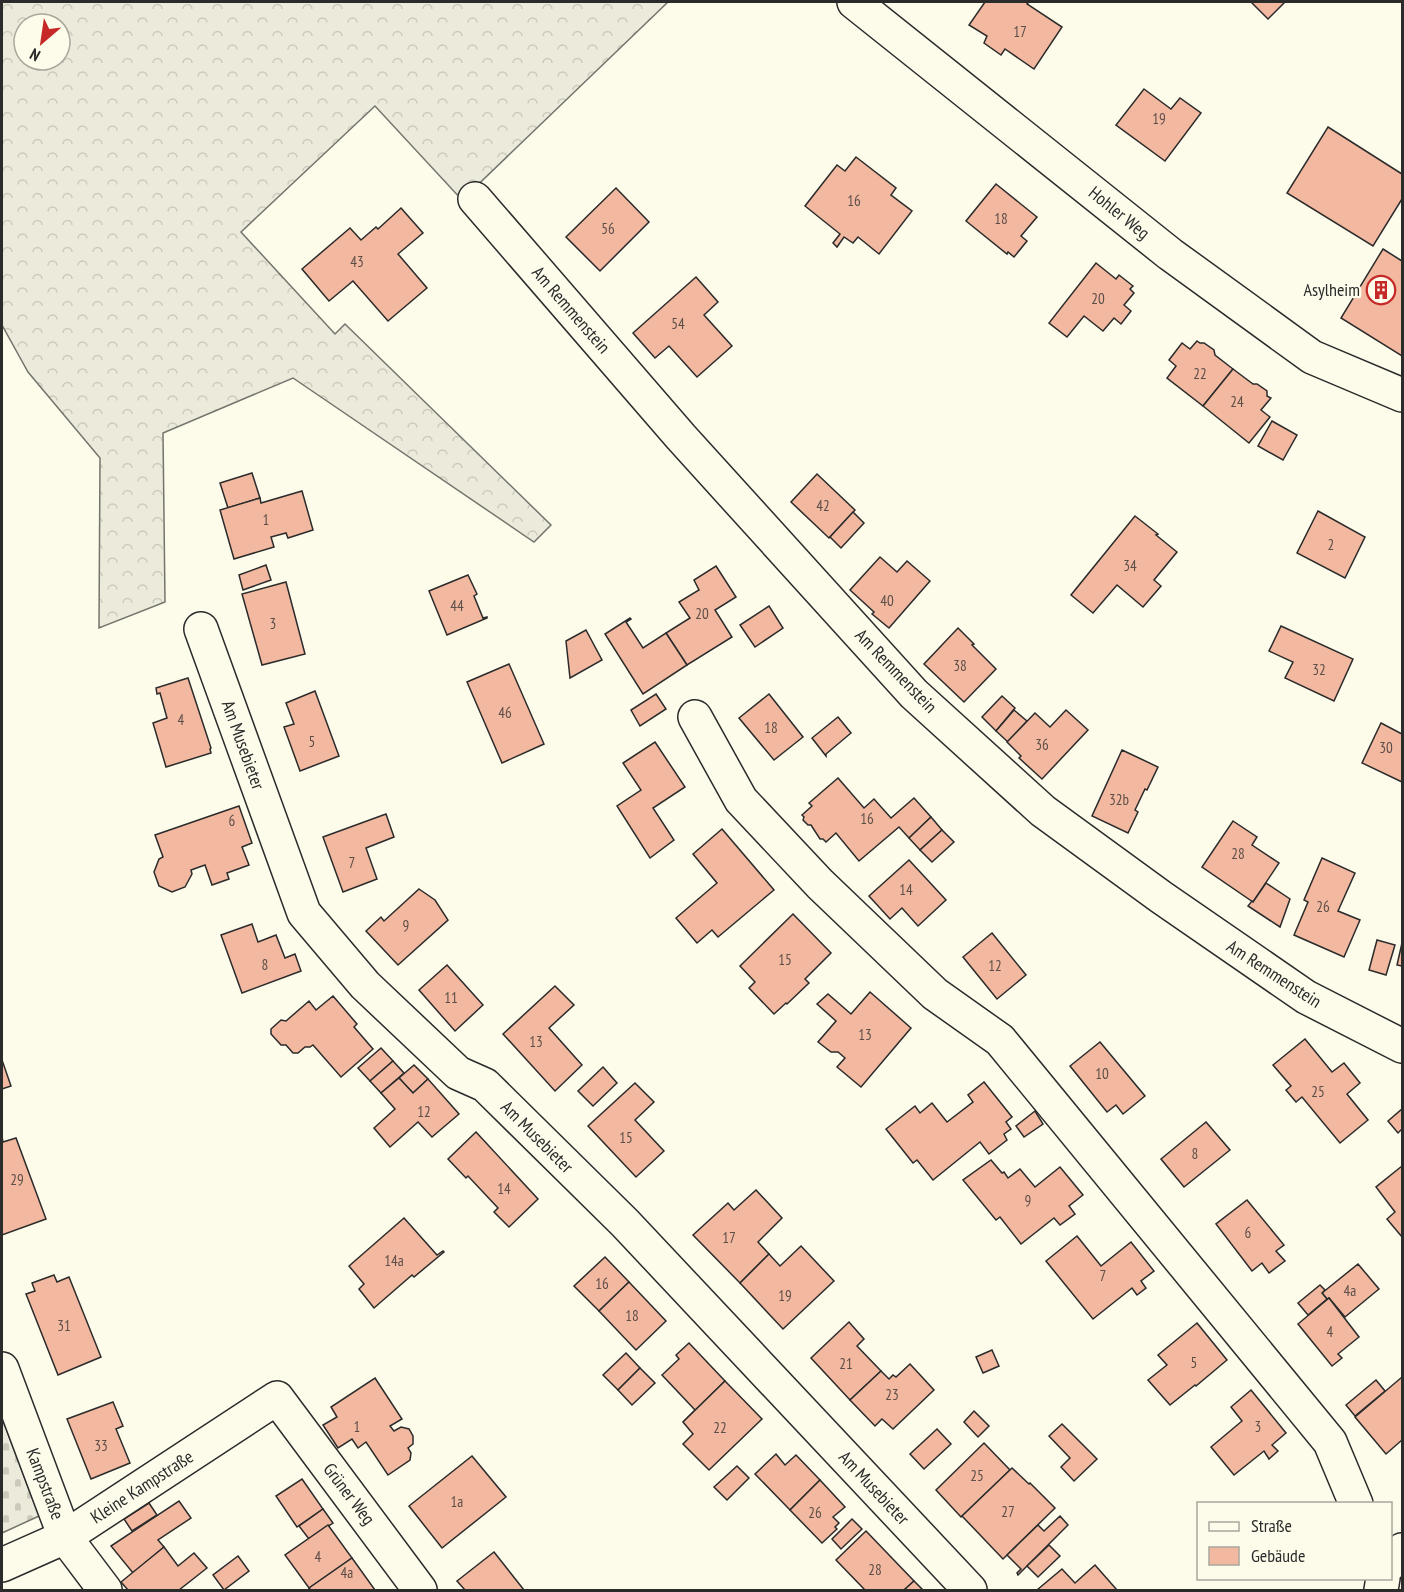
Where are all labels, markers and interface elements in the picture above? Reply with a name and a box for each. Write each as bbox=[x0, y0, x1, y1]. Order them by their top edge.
north arrow bbox=[12, 12, 72, 72]
house number: 17 bbox=[1013, 22, 1027, 41]
text: N bbox=[26, 44, 43, 66]
house number: 19 bbox=[1152, 109, 1166, 128]
street label: Hohler Weg bbox=[1084, 181, 1155, 244]
house number: 16 bbox=[847, 191, 861, 210]
house number: 18 bbox=[994, 209, 1008, 228]
house number: 56 bbox=[601, 219, 615, 238]
house number: 43 bbox=[350, 252, 364, 271]
street label: Am Remmenstein bbox=[527, 261, 616, 358]
building icon: Asylheim bbox=[1365, 274, 1397, 306]
place label: Asylheim bbox=[1303, 278, 1360, 301]
house number: 20 bbox=[1091, 289, 1105, 308]
house number: 54 bbox=[671, 314, 685, 333]
house number: 22 bbox=[1193, 364, 1207, 383]
house number: 24 bbox=[1230, 392, 1244, 411]
house number: 42 bbox=[816, 496, 830, 515]
house number: 1 bbox=[263, 510, 269, 529]
house number: 2 bbox=[1328, 535, 1334, 554]
house number: 34 bbox=[1123, 556, 1137, 575]
house number: 40 bbox=[880, 591, 894, 610]
house number: 44 bbox=[450, 596, 464, 615]
house number: 20 bbox=[695, 604, 709, 623]
house number: 3 bbox=[270, 614, 276, 633]
street label: Am Remmenstein bbox=[850, 624, 942, 718]
house number: 38 bbox=[953, 656, 967, 675]
house number: 32 bbox=[1312, 660, 1326, 679]
street label: Am Musebieter bbox=[217, 697, 270, 793]
house number: 46 bbox=[498, 703, 512, 722]
house number: 4 bbox=[178, 710, 185, 729]
house number: 18 bbox=[764, 718, 778, 737]
house number: 5 bbox=[309, 732, 315, 751]
house number: 36 bbox=[1035, 735, 1049, 754]
house number: 30 bbox=[1379, 738, 1393, 757]
house number: 32b bbox=[1109, 790, 1129, 809]
house number: 16 bbox=[860, 809, 874, 828]
house number: 6 bbox=[229, 811, 236, 830]
house number: 28 bbox=[1231, 844, 1245, 863]
house number: 7 bbox=[349, 853, 355, 872]
house number: 14 bbox=[899, 880, 913, 899]
house number: 26 bbox=[1316, 897, 1330, 916]
house number: 9 bbox=[403, 916, 409, 935]
street label: Am Remmenstein bbox=[1223, 934, 1326, 1013]
house number: 15 bbox=[778, 950, 792, 969]
house number: 8 bbox=[262, 955, 268, 974]
house number: 12 bbox=[988, 956, 1002, 975]
house number: 11 bbox=[444, 988, 458, 1007]
house number: 13 bbox=[858, 1025, 872, 1044]
house number: 13 bbox=[529, 1032, 543, 1051]
house number: 10 bbox=[1095, 1064, 1109, 1083]
house number: 25 bbox=[1311, 1082, 1325, 1101]
street label: Am Musebieter bbox=[496, 1096, 578, 1178]
house number: 12 bbox=[417, 1102, 431, 1121]
house number: 15 bbox=[619, 1128, 633, 1147]
house number: 8 bbox=[1192, 1144, 1198, 1163]
house number: 29 bbox=[10, 1170, 24, 1189]
house number: 14 bbox=[497, 1179, 511, 1198]
house number: 9 bbox=[1025, 1191, 1031, 1210]
house number: 6 bbox=[1245, 1223, 1252, 1242]
house number: 17 bbox=[722, 1228, 736, 1247]
house number: 14a bbox=[384, 1251, 404, 1270]
house number: 7 bbox=[1100, 1266, 1106, 1285]
house number: 16 bbox=[595, 1274, 609, 1293]
house number: 4a bbox=[1344, 1281, 1356, 1300]
house number: 19 bbox=[778, 1286, 792, 1305]
house number: 18 bbox=[625, 1306, 639, 1325]
house number: 31 bbox=[57, 1316, 71, 1335]
house number: 4 bbox=[1327, 1322, 1334, 1341]
house number: 5 bbox=[1191, 1353, 1197, 1372]
house number: 21 bbox=[839, 1354, 853, 1373]
house number: 23 bbox=[885, 1385, 899, 1404]
house number: 1 bbox=[354, 1417, 360, 1436]
house number: 3 bbox=[1255, 1417, 1261, 1436]
house number: 22 bbox=[713, 1418, 727, 1437]
house number: 33 bbox=[94, 1436, 108, 1455]
street label: Kampstraße bbox=[21, 1445, 70, 1523]
street label: Kleine Kampstraße bbox=[86, 1445, 198, 1528]
street label: Am Musebieter bbox=[834, 1446, 915, 1530]
street label: Grüner Weg bbox=[319, 1458, 380, 1529]
house number: 25 bbox=[970, 1466, 984, 1485]
house number: 1a bbox=[451, 1492, 463, 1511]
house number: 27 bbox=[1001, 1502, 1015, 1521]
legend bbox=[1197, 1502, 1392, 1580]
house number: 26 bbox=[808, 1503, 822, 1522]
text: Straße bbox=[1251, 1514, 1292, 1537]
text: Gebäude bbox=[1251, 1544, 1305, 1567]
house number: 4 bbox=[315, 1547, 322, 1566]
house number: 28 bbox=[868, 1560, 882, 1579]
house number: 4a bbox=[341, 1563, 353, 1582]

